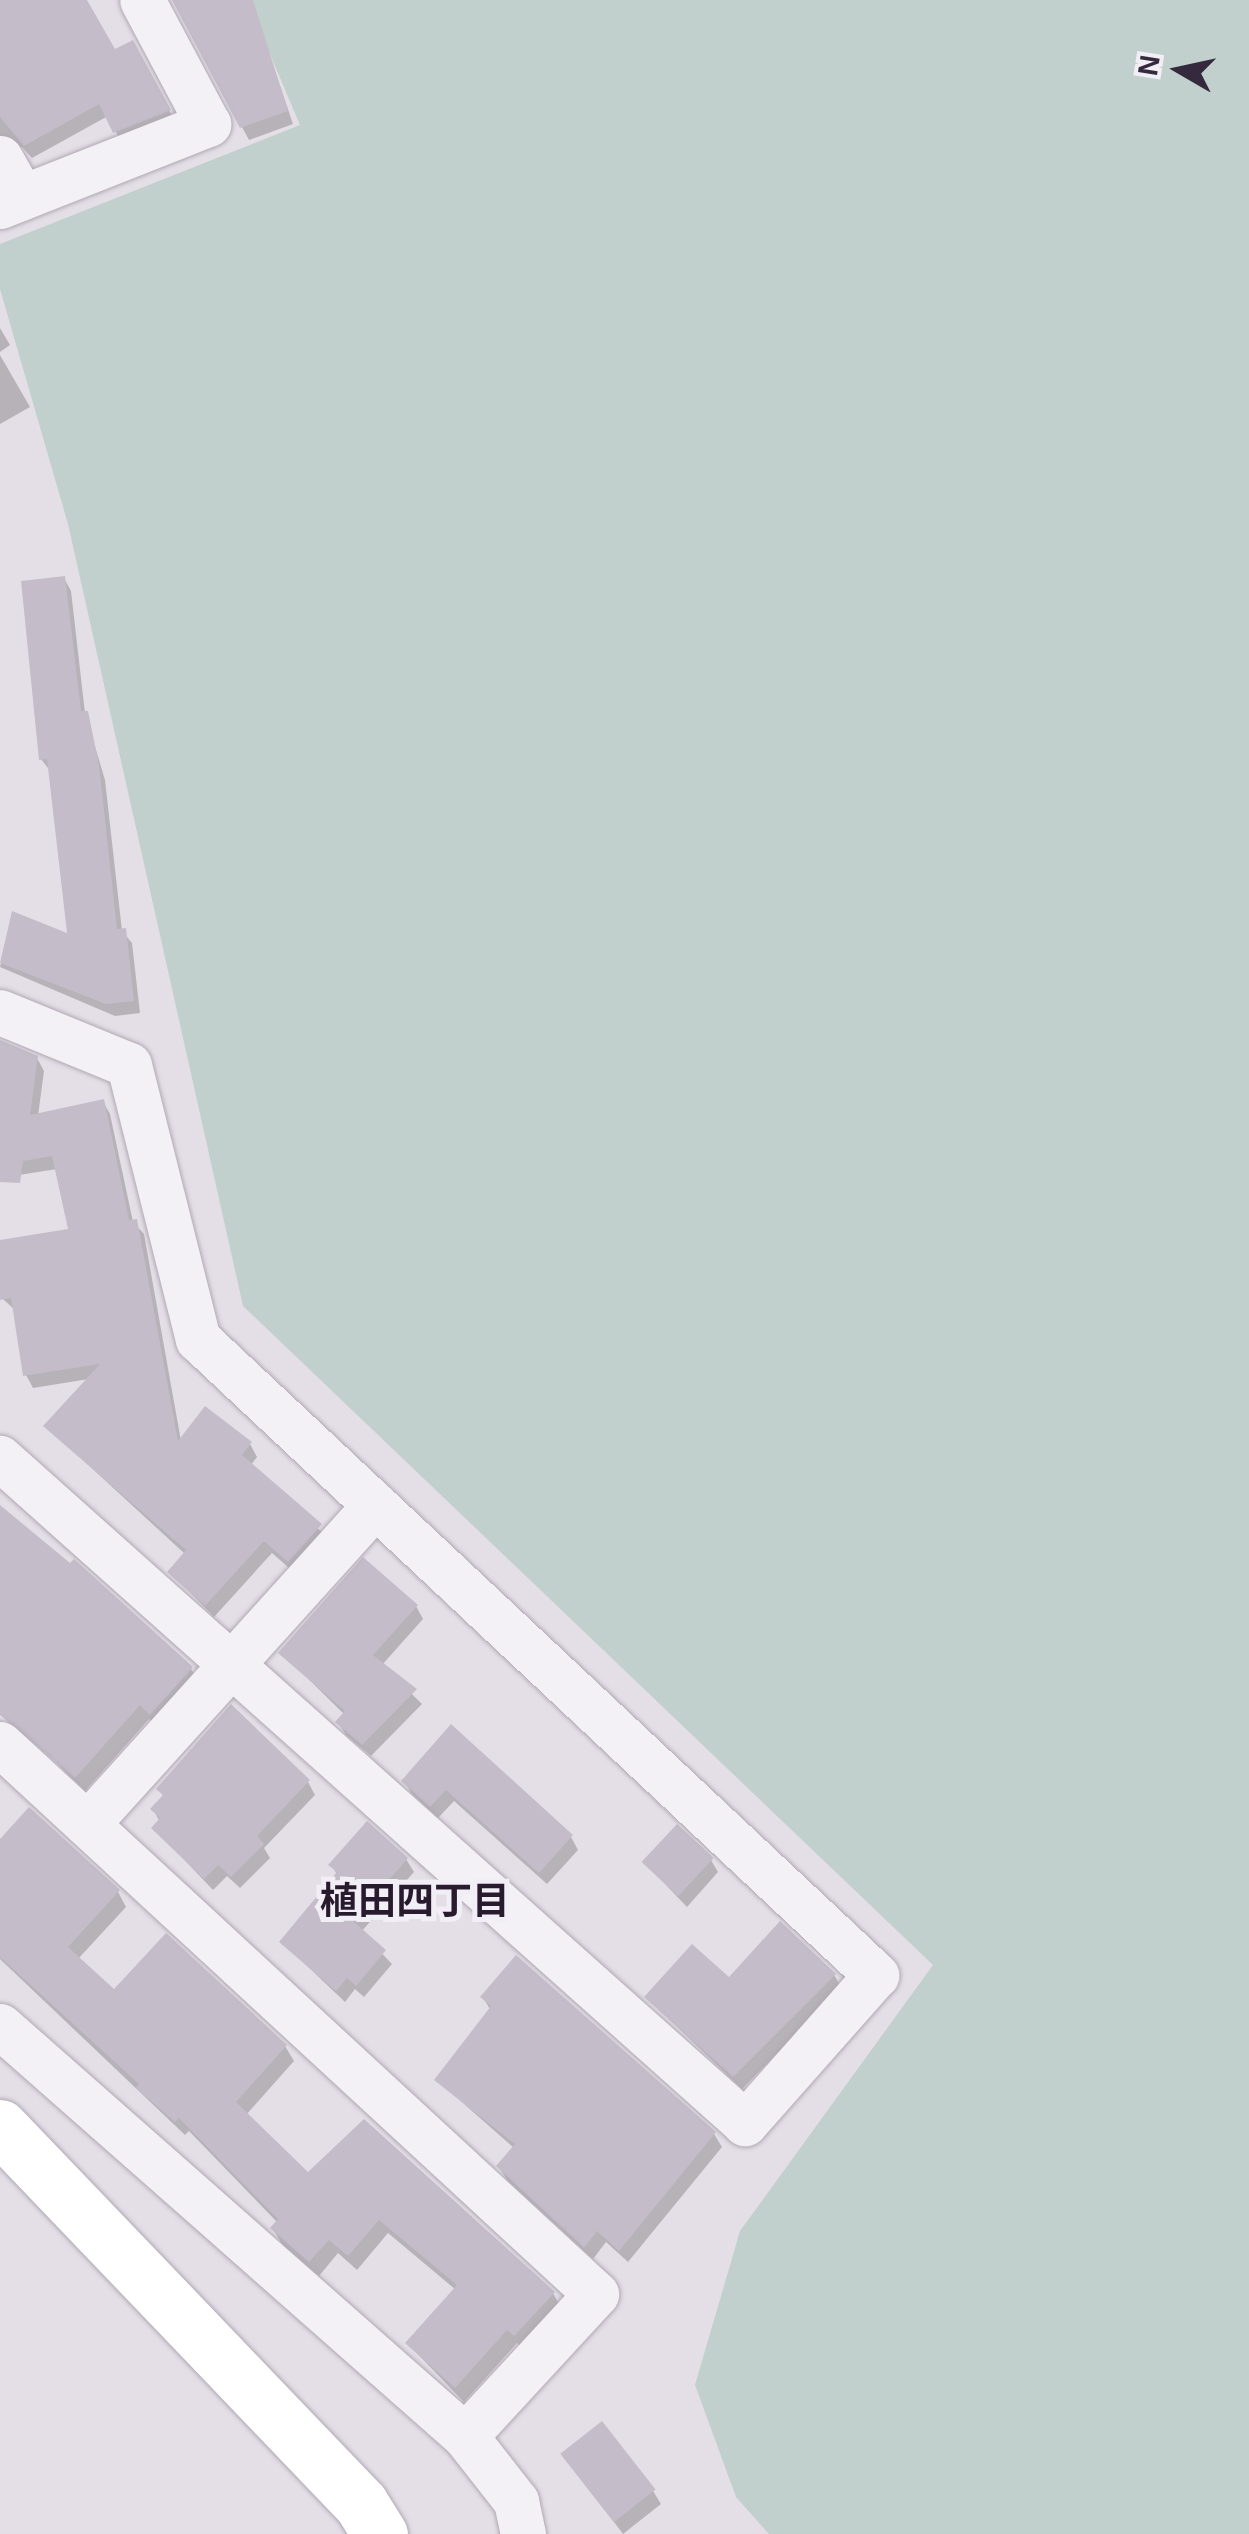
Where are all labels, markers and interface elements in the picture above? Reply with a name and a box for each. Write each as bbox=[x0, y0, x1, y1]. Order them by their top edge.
north arrow bbox=[1129, 20, 1229, 120]
text: N bbox=[1132, 53, 1166, 78]
district label: 植田四丁目 bbox=[320, 1879, 510, 1925]

